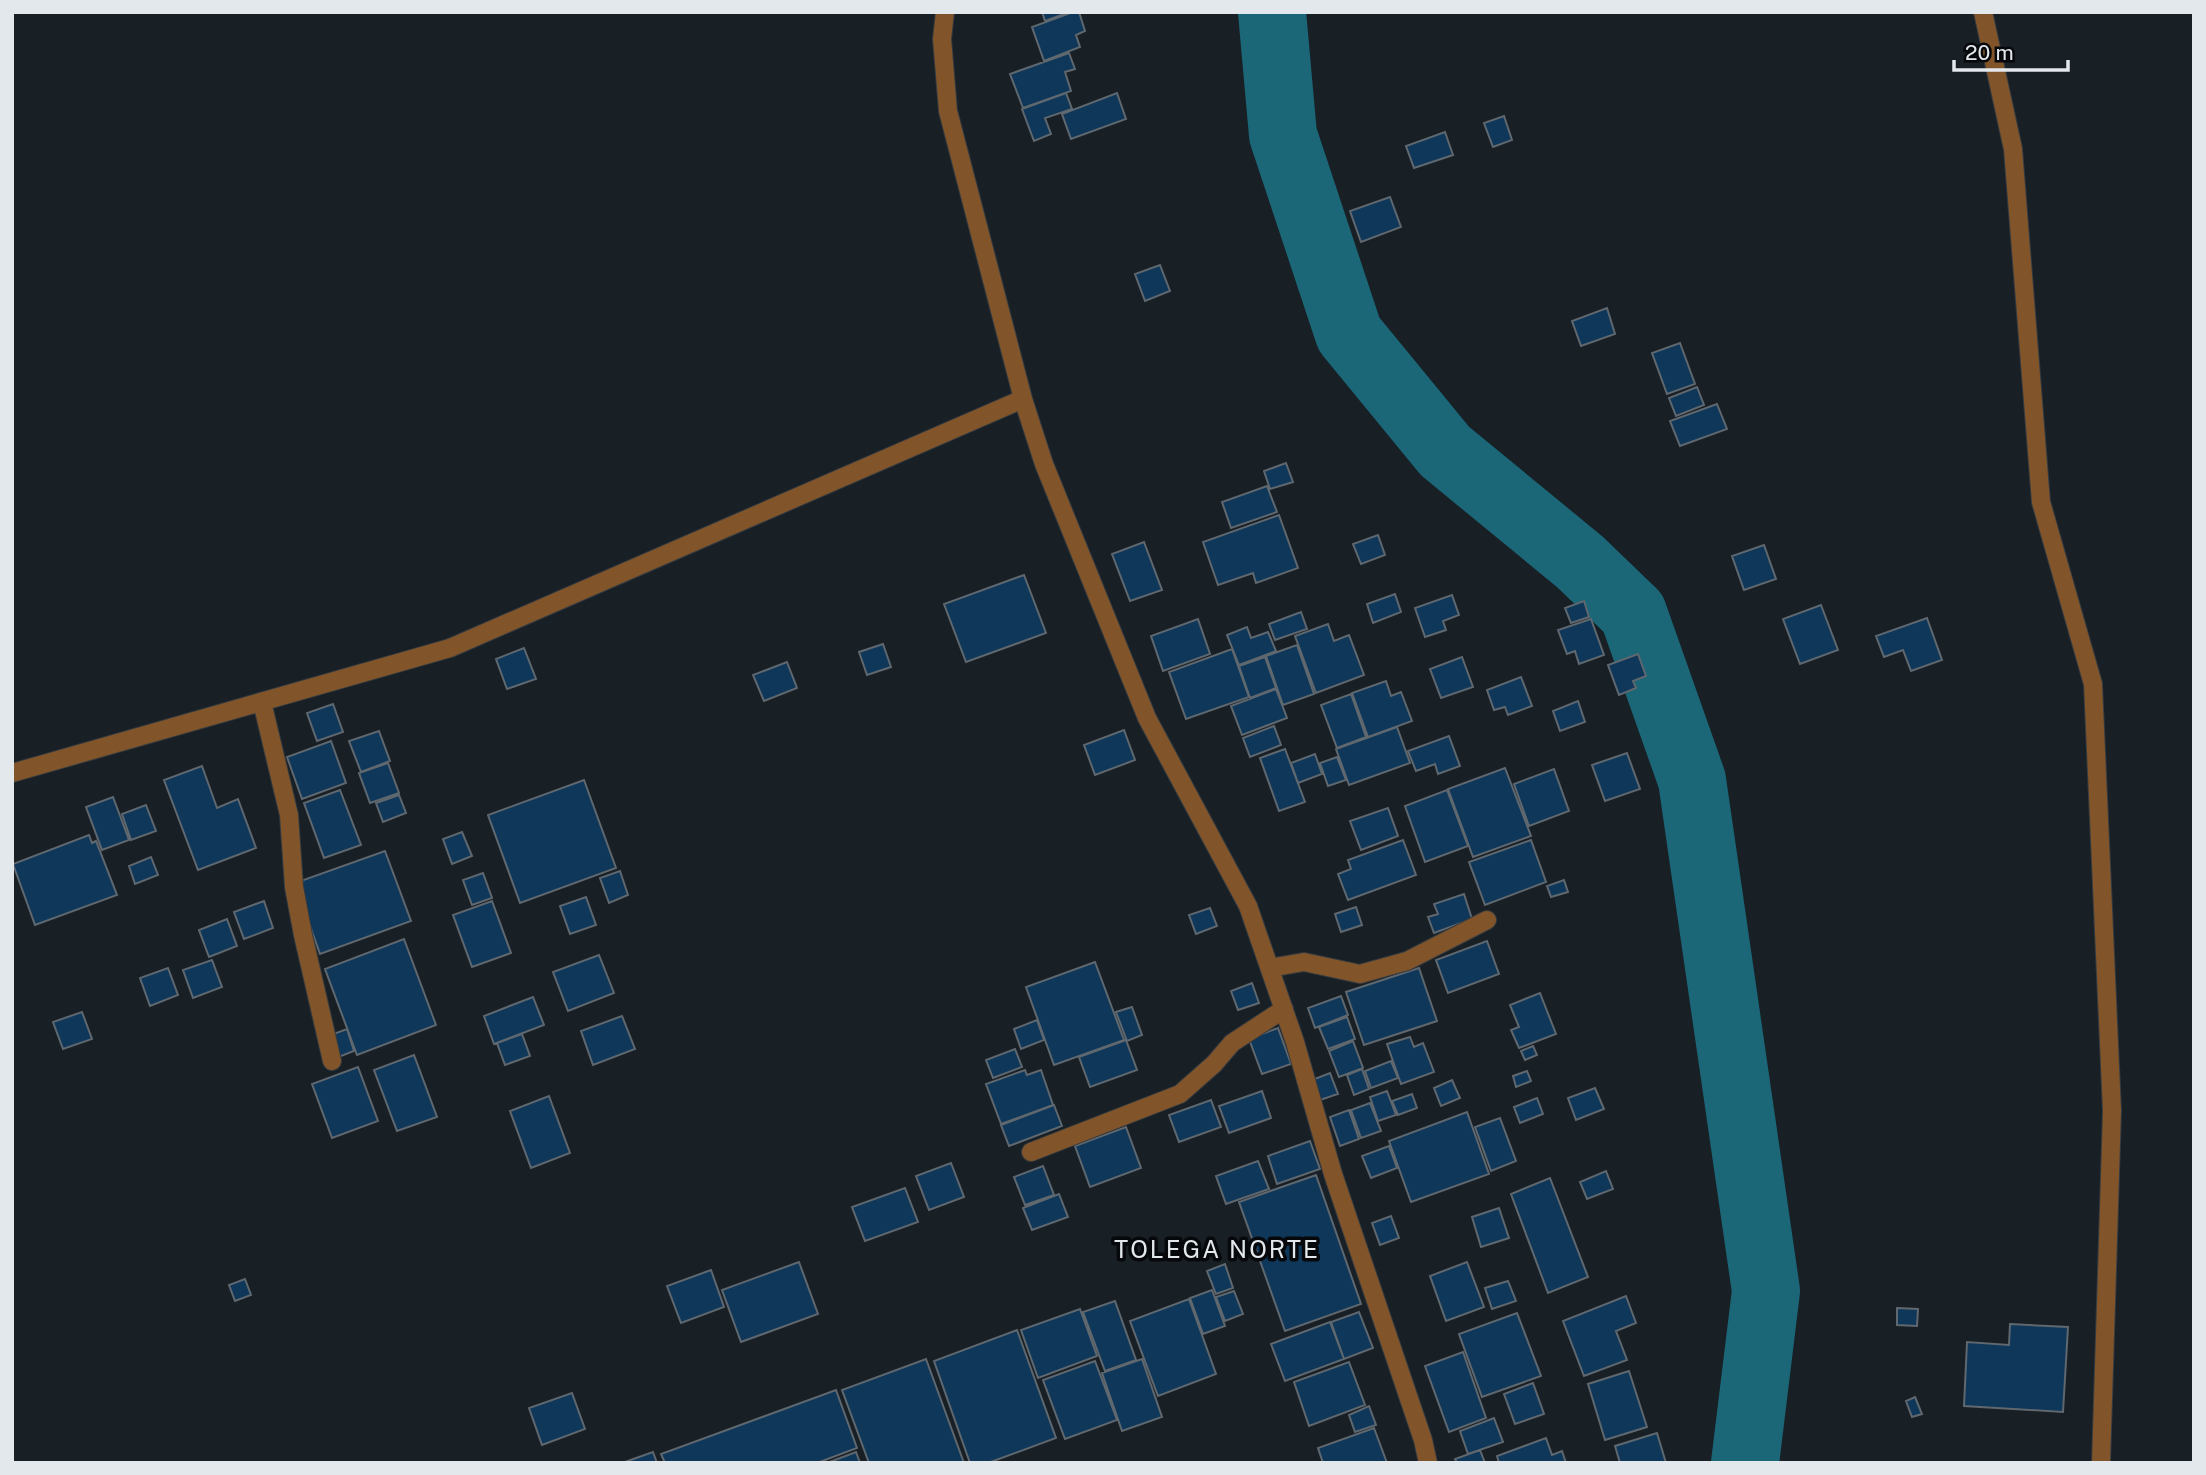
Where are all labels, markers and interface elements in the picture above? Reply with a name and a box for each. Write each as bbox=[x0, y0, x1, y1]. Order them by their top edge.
scale bar bbox=[1954, 28, 2068, 72]
text: 20 m bbox=[1965, 40, 2014, 65]
district label: TOLEGA NORTE bbox=[1114, 1235, 1320, 1263]

